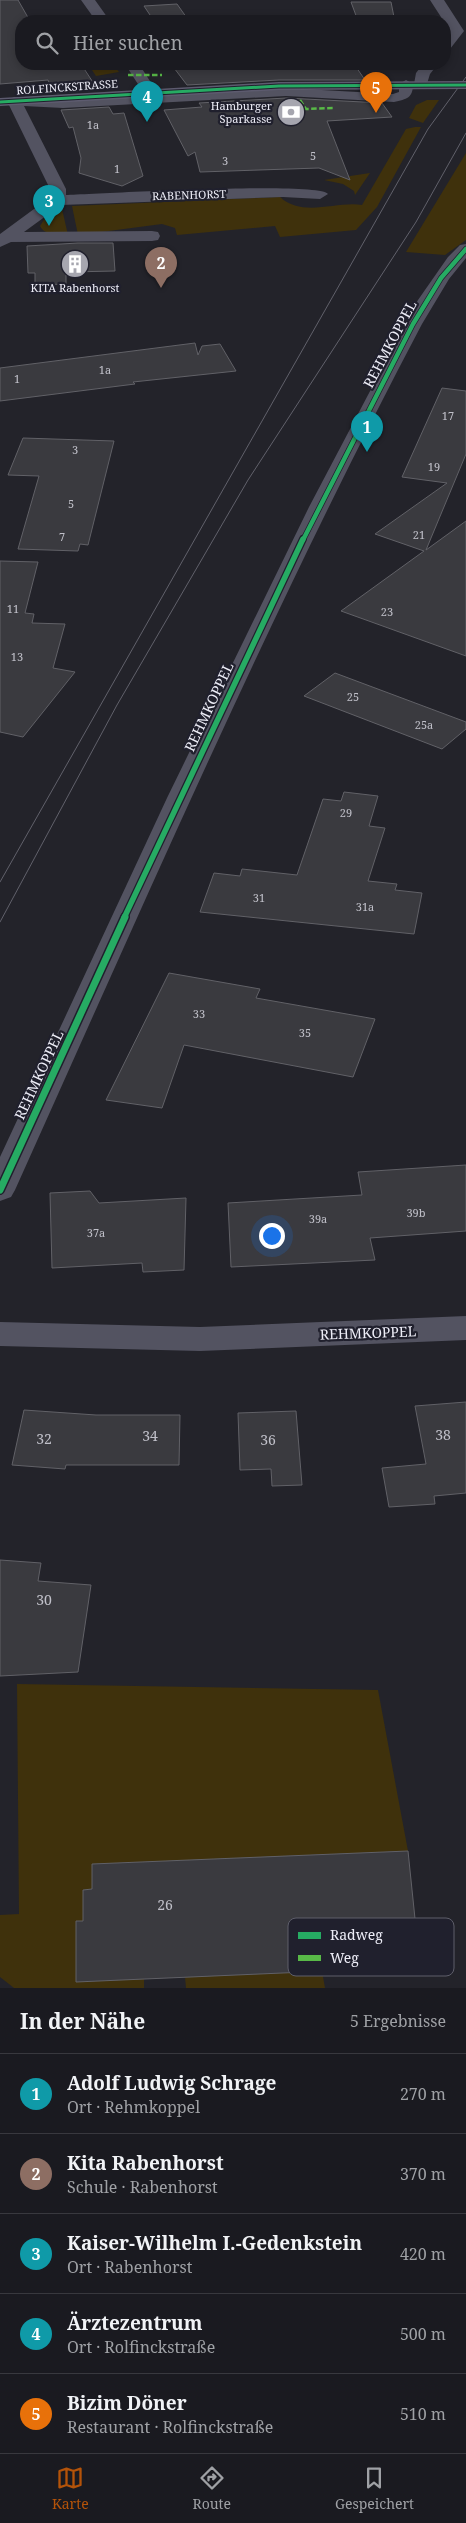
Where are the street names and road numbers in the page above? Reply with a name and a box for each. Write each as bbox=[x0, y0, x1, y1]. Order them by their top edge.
street label: ROLFINCKSTRASSE bbox=[16, 75, 118, 98]
street label: RABENHORST bbox=[152, 186, 226, 203]
street label: REHMKOPPEL bbox=[359, 297, 421, 391]
street label: REHMKOPPEL bbox=[180, 659, 238, 754]
street label: REHMKOPPEL bbox=[10, 1027, 68, 1122]
street label: REHMKOPPEL bbox=[319, 1321, 417, 1344]

